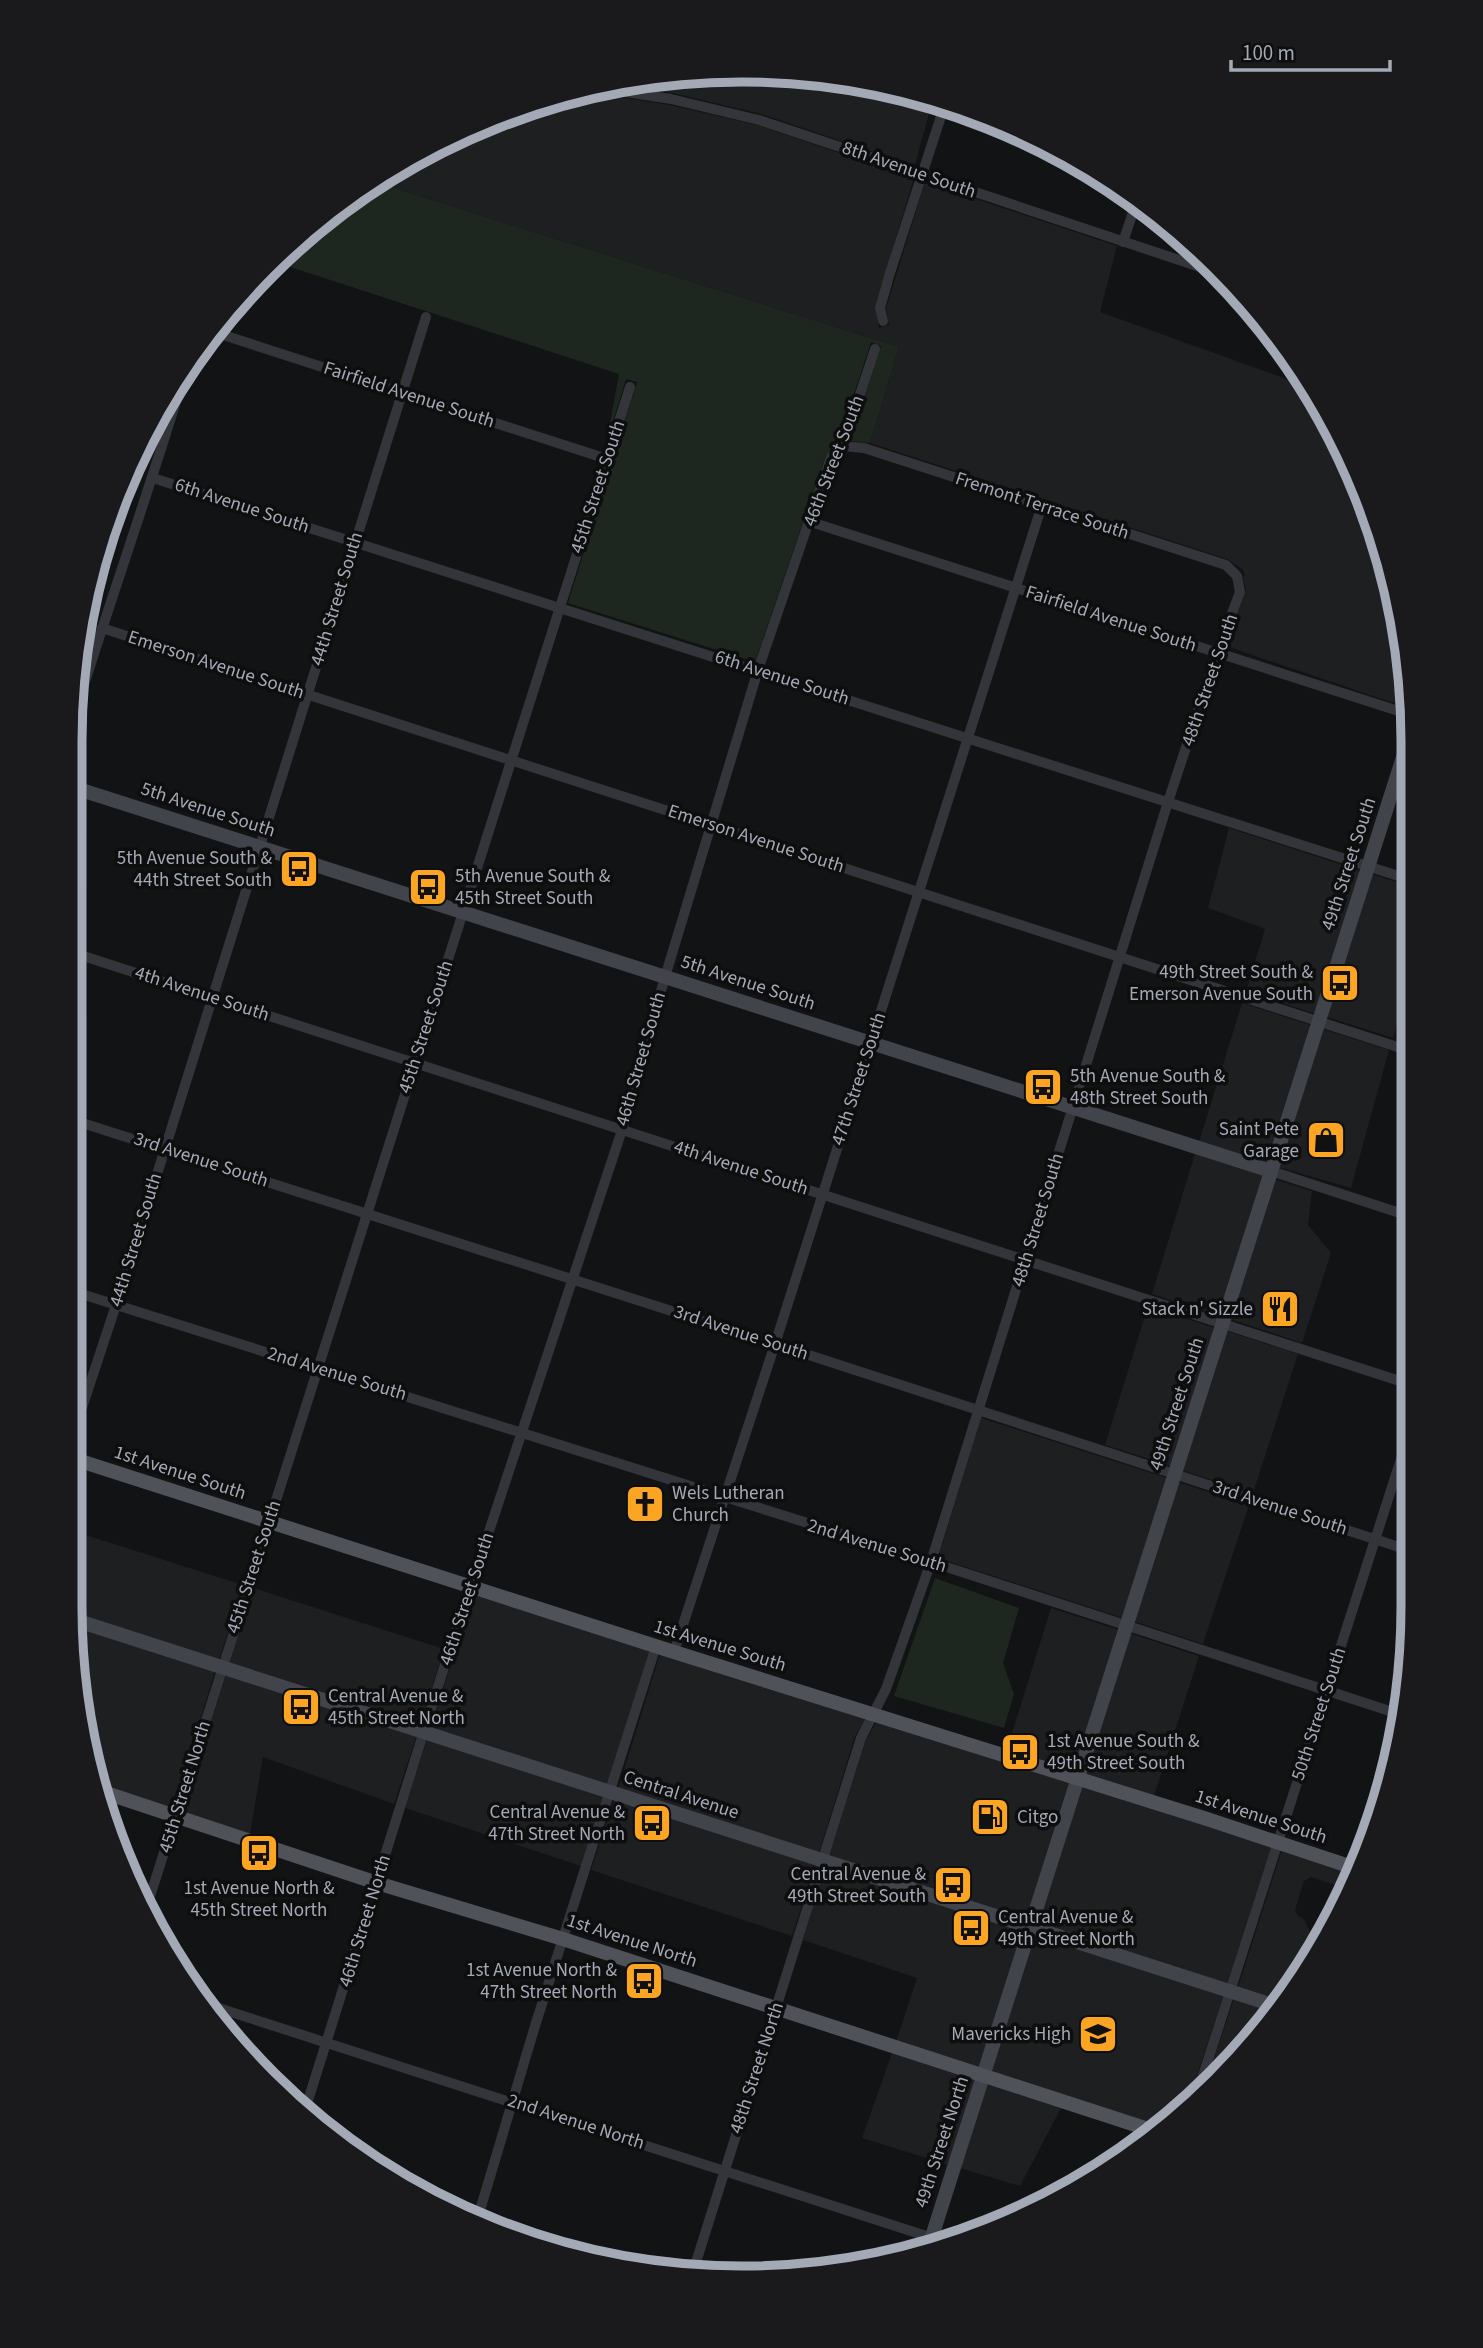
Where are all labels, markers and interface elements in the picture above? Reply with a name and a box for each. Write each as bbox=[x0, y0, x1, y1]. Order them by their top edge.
scale bar bbox=[1231, 28, 1390, 72]
text: 100 m bbox=[1242, 38, 1295, 68]
street label: 8th Avenue South bbox=[838, 134, 980, 206]
street label: Fairfield Avenue South bbox=[320, 355, 498, 435]
street label: 46th Street South bbox=[797, 392, 871, 530]
street label: 45th Street South bbox=[564, 417, 632, 557]
street label: Fremont Terrace South bbox=[952, 465, 1132, 547]
street label: 6th Avenue South bbox=[171, 472, 313, 540]
street label: 44th Street South bbox=[304, 529, 370, 669]
street label: Fairfield Avenue South bbox=[1022, 579, 1200, 659]
street label: 48th Street South bbox=[1175, 610, 1245, 750]
street label: Emerson Avenue South bbox=[124, 624, 308, 706]
street label: 6th Avenue South bbox=[711, 644, 853, 712]
street label: 5th Avenue South bbox=[137, 776, 279, 844]
street label: 49th Street South bbox=[1315, 794, 1383, 934]
street label: Emerson Avenue South bbox=[664, 798, 848, 880]
place label: 5th Avenue South & 44th Street South bbox=[117, 845, 272, 894]
bus stop icon: 5th Avenue South & 44th Street South bbox=[278, 848, 320, 890]
place label: 5th Avenue South & 45th Street South bbox=[455, 863, 611, 912]
bus stop icon: 5th Avenue South & 45th Street South bbox=[407, 866, 449, 908]
street label: 5th Avenue South bbox=[677, 949, 819, 1017]
street label: 45th Street South bbox=[392, 957, 460, 1097]
place label: 49th Street South & Emerson Avenue South bbox=[1129, 959, 1313, 1008]
street label: 4th Avenue South bbox=[131, 960, 273, 1028]
bus stop icon: 49th Street South & Emerson Avenue South bbox=[1319, 962, 1361, 1004]
street label: 46th Street South bbox=[609, 989, 673, 1129]
street label: 47th Street South bbox=[825, 1009, 893, 1149]
place label: 5th Avenue South & 48th Street South bbox=[1070, 1063, 1226, 1112]
bus stop icon: 5th Avenue South & 48th Street South bbox=[1022, 1066, 1064, 1108]
place label: Saint Pete Garage bbox=[1219, 1116, 1299, 1165]
shop icon: Saint Pete Garage bbox=[1305, 1119, 1347, 1161]
street label: 3rd Avenue South bbox=[130, 1126, 272, 1194]
street label: 4th Avenue South bbox=[670, 1134, 812, 1202]
street label: 48th Street South bbox=[1005, 1150, 1071, 1290]
street label: 44th Street South bbox=[103, 1170, 169, 1310]
restaurant icon: Stack n' Sizzle bbox=[1259, 1288, 1301, 1330]
place label: Stack n' Sizzle bbox=[1142, 1296, 1253, 1323]
street label: 3rd Avenue South bbox=[670, 1299, 812, 1367]
street label: 49th Street South bbox=[1143, 1334, 1211, 1474]
street label: 2nd Avenue South bbox=[264, 1340, 410, 1408]
street label: 1st Avenue South bbox=[111, 1439, 249, 1507]
street label: 3rd Avenue South bbox=[1209, 1474, 1351, 1542]
place label: Wels Lutheran Church bbox=[672, 1480, 785, 1529]
church icon: Wels Lutheran Church bbox=[624, 1483, 666, 1525]
street label: 45th Street South bbox=[220, 1497, 288, 1637]
street label: 2nd Avenue South bbox=[804, 1512, 950, 1580]
street label: 46th Street South bbox=[433, 1529, 501, 1669]
street label: 1st Avenue South bbox=[650, 1613, 790, 1679]
street label: 50th Street South bbox=[1285, 1644, 1353, 1784]
place label: Central Avenue & 45th Street North bbox=[328, 1683, 465, 1732]
bus stop icon: Central Avenue & 45th Street North bbox=[280, 1686, 322, 1728]
street label: 45th Street North bbox=[152, 1718, 218, 1856]
place label: 1st Avenue South & 49th Street South bbox=[1047, 1728, 1200, 1777]
bus stop icon: 1st Avenue South & 49th Street South bbox=[999, 1731, 1041, 1773]
street label: Central Avenue bbox=[620, 1764, 742, 1826]
street label: 1st Avenue South bbox=[1192, 1783, 1330, 1851]
fuel station icon: Citgo bbox=[969, 1796, 1011, 1838]
place label: Central Avenue & 47th Street North bbox=[488, 1799, 625, 1848]
bus stop icon: Central Avenue & 47th Street North bbox=[631, 1802, 673, 1844]
place label: Citgo bbox=[1017, 1804, 1058, 1831]
bus stop icon: 1st Avenue North & 45th Street North bbox=[238, 1832, 280, 1874]
street label: 46th Street North bbox=[332, 1852, 398, 1990]
place label: Central Avenue & 49th Street South bbox=[788, 1861, 926, 1910]
bus stop icon: Central Avenue & 49th Street South bbox=[932, 1864, 974, 1906]
place label: 1st Avenue North & 45th Street North bbox=[184, 1875, 335, 1924]
place label: Central Avenue & 49th Street North bbox=[998, 1904, 1135, 1953]
street label: 1st Avenue North bbox=[563, 1907, 701, 1975]
bus stop icon: Central Avenue & 49th Street North bbox=[950, 1907, 992, 1949]
place label: 1st Avenue North & 47th Street North bbox=[466, 1957, 617, 2006]
bus stop icon: 1st Avenue North & 47th Street North bbox=[623, 1960, 665, 2002]
street label: 48th Street North bbox=[723, 1999, 791, 2137]
school or university icon: Mavericks High bbox=[1077, 2013, 1119, 2055]
place label: Mavericks High bbox=[951, 2021, 1071, 2048]
street label: 49th Street North bbox=[908, 2073, 976, 2211]
street label: 2nd Avenue North bbox=[504, 2087, 648, 2157]

